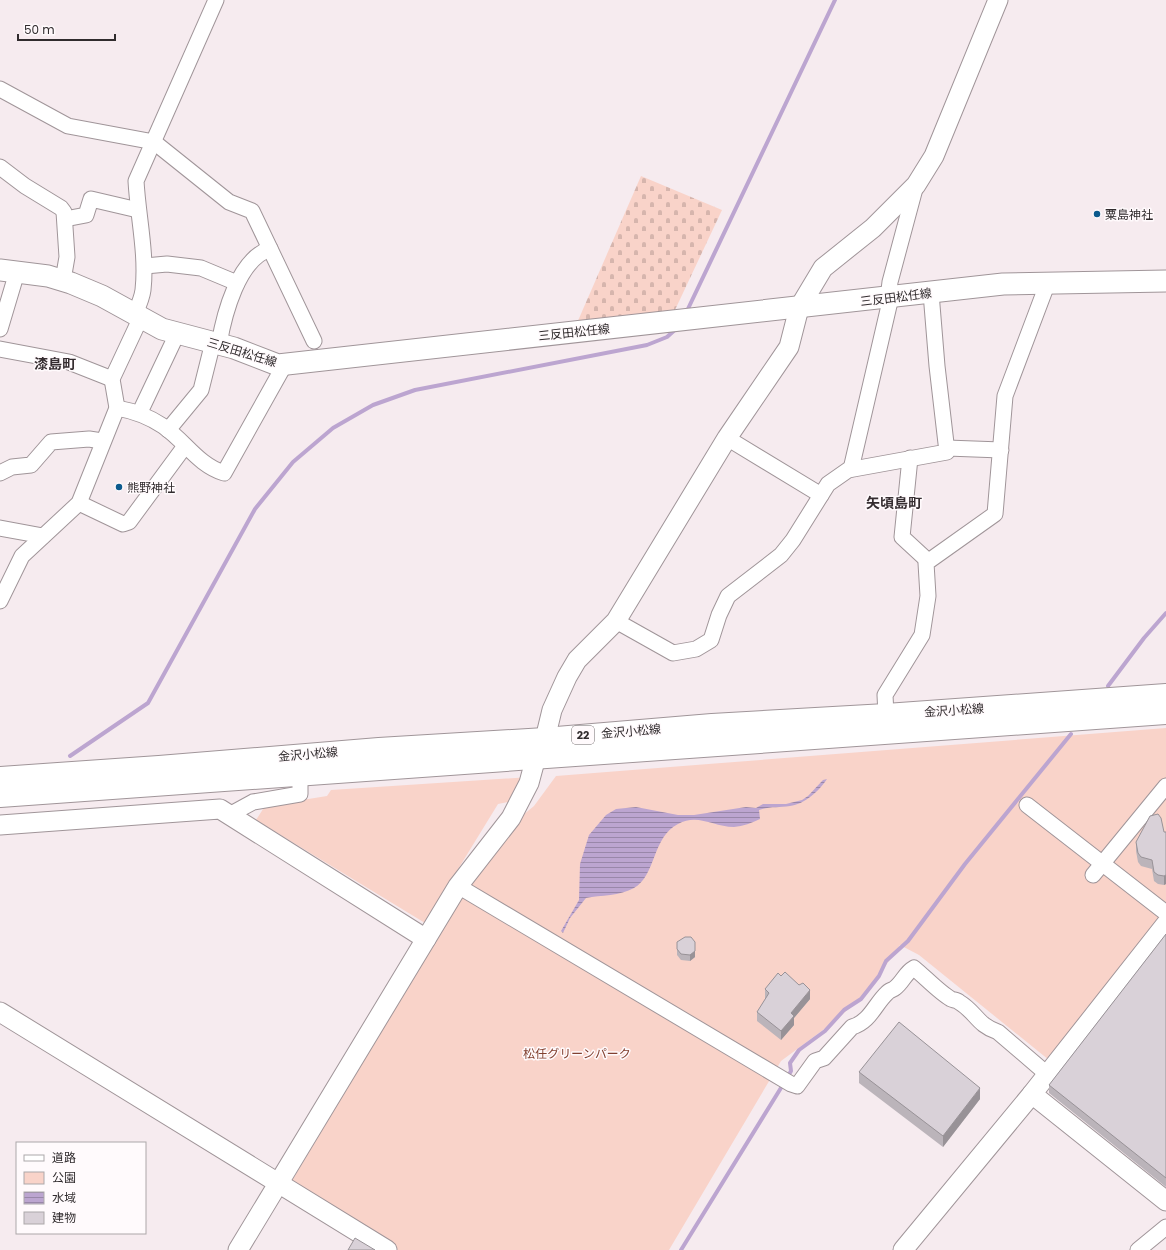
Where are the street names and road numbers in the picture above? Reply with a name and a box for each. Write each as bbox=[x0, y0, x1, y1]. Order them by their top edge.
street label: 三反田松任線 bbox=[859, 284, 933, 310]
street label: 三反田松任線 bbox=[537, 320, 611, 344]
street label: 三反田松任線 bbox=[205, 333, 279, 371]
street label: 金沢小松線 bbox=[923, 699, 985, 721]
street label: 金沢小松線 bbox=[600, 720, 662, 742]
road number: 22 bbox=[572, 726, 594, 744]
street label: 金沢小松線 bbox=[277, 743, 339, 765]

